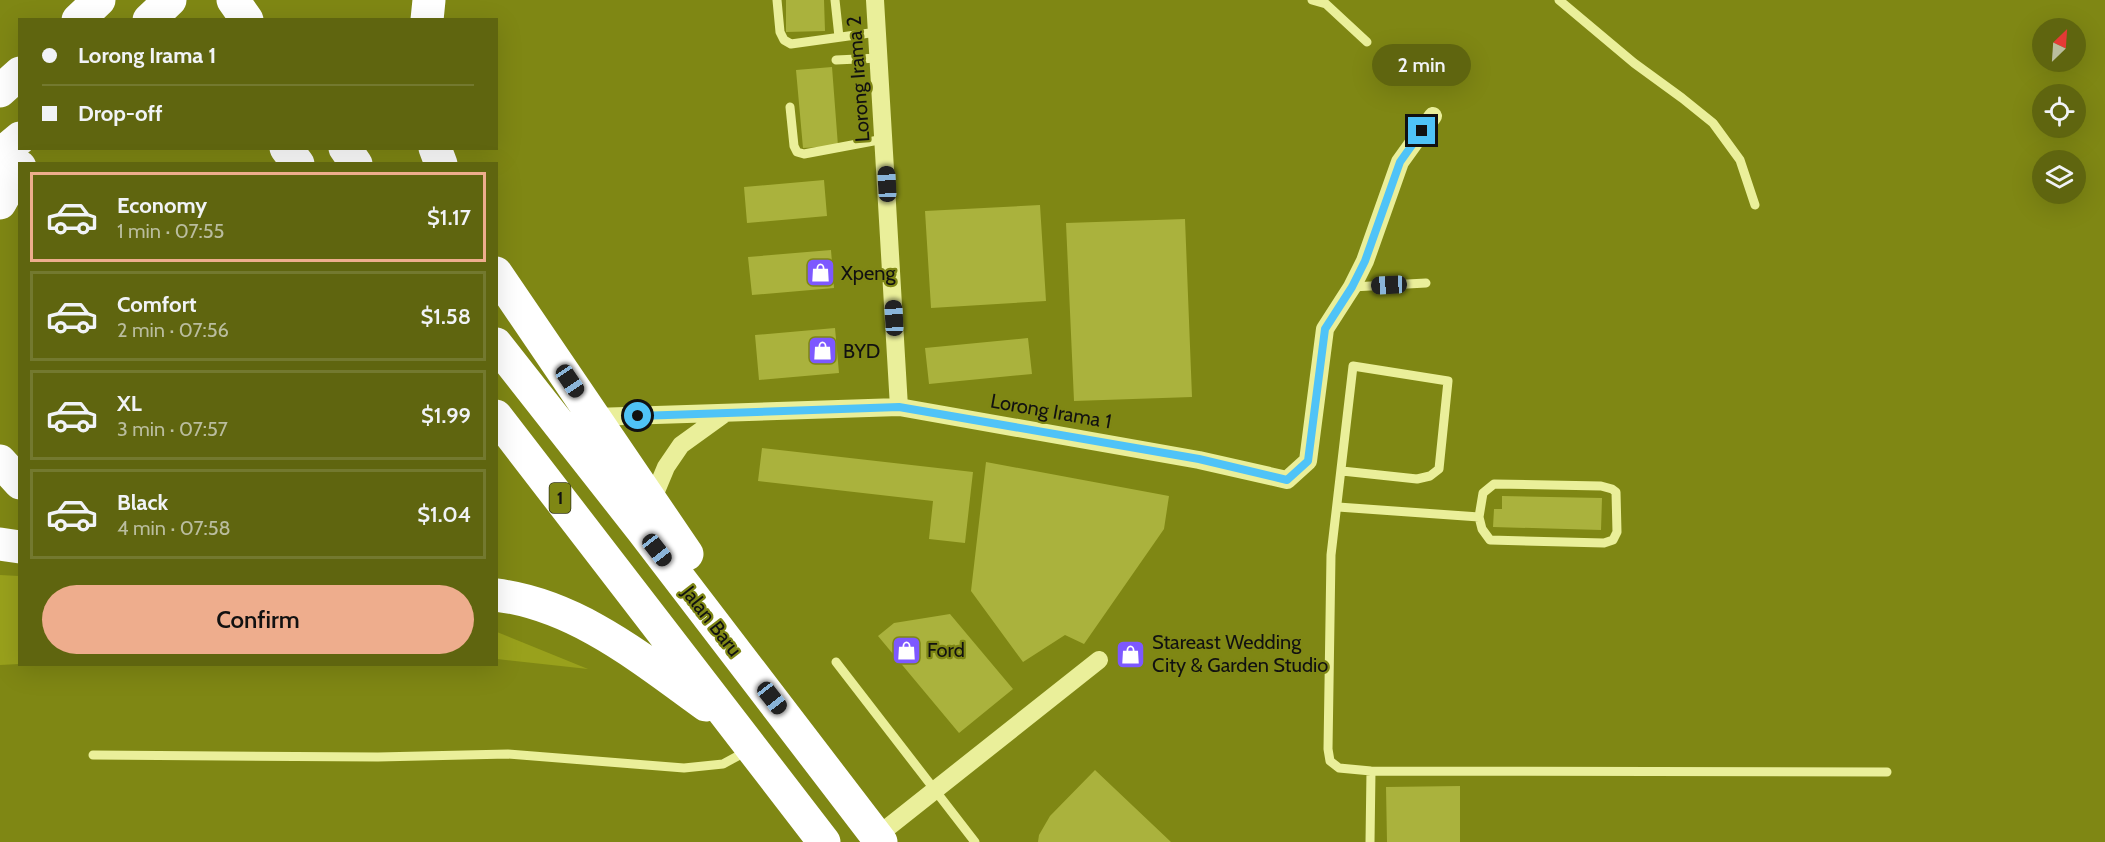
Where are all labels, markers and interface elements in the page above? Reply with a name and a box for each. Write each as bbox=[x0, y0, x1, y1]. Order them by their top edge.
street label: Lorong Irama 2 bbox=[842, 15, 874, 143]
north arrow bbox=[2032, 18, 2086, 72]
map controls bbox=[2032, 18, 2086, 204]
text: Lorong Irama 1 bbox=[78, 42, 216, 69]
callout: 2 min bbox=[1372, 44, 1472, 86]
text: 2 min bbox=[1397, 53, 1446, 77]
button: locate bbox=[2032, 84, 2086, 138]
text: Drop-off bbox=[78, 100, 162, 127]
route end bbox=[1408, 117, 1435, 144]
button: layers bbox=[2032, 150, 2086, 204]
car bbox=[877, 166, 897, 202]
icon: car bbox=[45, 190, 99, 244]
text: Economy bbox=[117, 192, 207, 219]
text: $1.17 bbox=[427, 204, 471, 231]
text: 1 min · 07:55 bbox=[117, 219, 224, 243]
shop icon: Xpeng bbox=[804, 257, 836, 289]
place label: Xpeng bbox=[841, 261, 896, 285]
car bbox=[1371, 275, 1407, 295]
icon: car bbox=[45, 289, 99, 343]
text: Comfort bbox=[117, 291, 196, 318]
car bbox=[884, 300, 904, 336]
text: $1.58 bbox=[421, 303, 471, 330]
text: 2 min · 07:56 bbox=[117, 318, 229, 342]
shop icon: BYD bbox=[806, 335, 838, 367]
place label: BYD bbox=[843, 339, 880, 363]
car bbox=[552, 361, 588, 401]
icon: car bbox=[45, 388, 99, 442]
street label: Lorong Irama 1 bbox=[989, 389, 1113, 433]
text: XL bbox=[117, 390, 142, 417]
text: $1.99 bbox=[421, 402, 471, 429]
route start bbox=[624, 402, 651, 429]
text: 3 min · 07:57 bbox=[117, 417, 228, 441]
road number: 1 bbox=[550, 483, 570, 513]
icon: car bbox=[45, 487, 99, 541]
text: Black bbox=[117, 489, 168, 516]
text: $1.04 bbox=[417, 501, 471, 528]
text: 4 min · 07:58 bbox=[117, 516, 231, 540]
car bbox=[639, 530, 675, 570]
street label: Jalan Baru bbox=[676, 580, 747, 661]
button: Confirm bbox=[42, 585, 474, 654]
place label: Stareast Wedding City & Garden Studio bbox=[1152, 630, 1328, 677]
shop icon: Ford bbox=[890, 634, 922, 666]
place label: Ford bbox=[927, 638, 965, 662]
shop icon: Stareast Wedding City & Garden Studio bbox=[1115, 638, 1147, 670]
car bbox=[754, 678, 790, 718]

